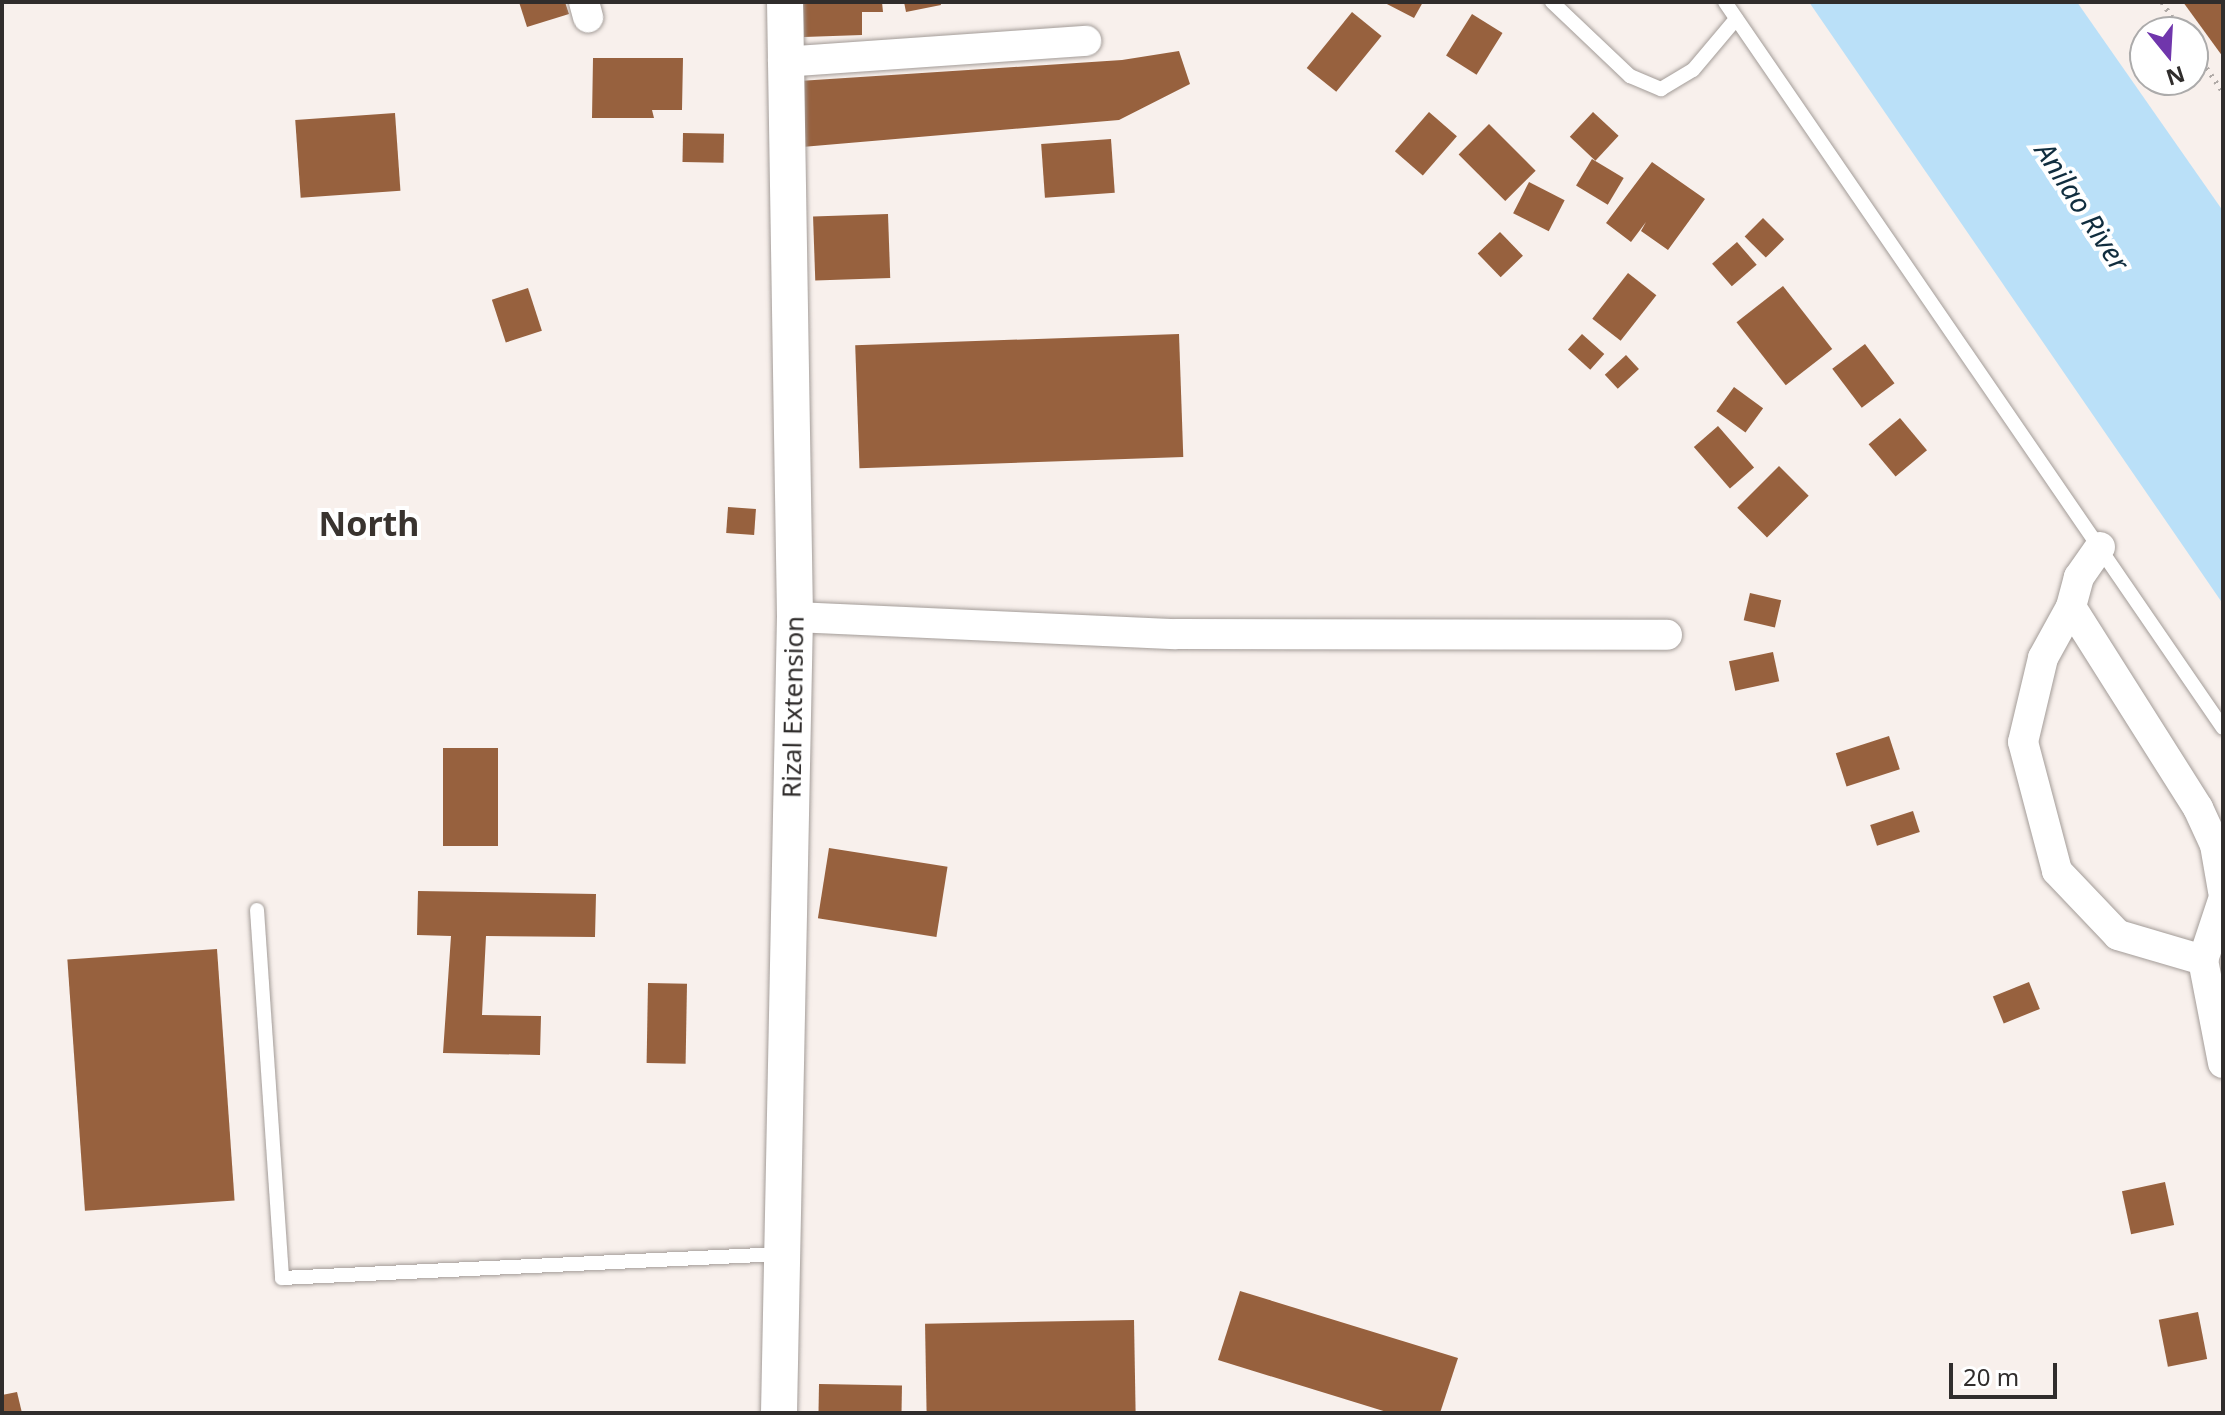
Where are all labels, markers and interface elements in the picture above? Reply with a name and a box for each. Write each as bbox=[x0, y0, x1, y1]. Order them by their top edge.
north arrow bbox=[2129, 16, 2209, 96]
text: N bbox=[2163, 60, 2189, 94]
water label: Anilao River bbox=[2029, 135, 2137, 277]
district label: North bbox=[319, 504, 419, 544]
street label: Rizal Extension bbox=[776, 616, 810, 798]
scale bar bbox=[1953, 1347, 2061, 1397]
text: 20 m bbox=[1963, 1360, 2019, 1393]

